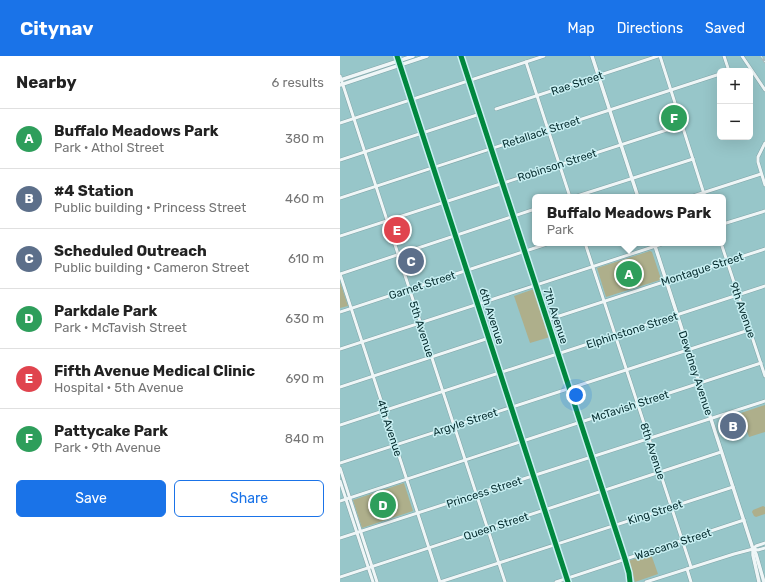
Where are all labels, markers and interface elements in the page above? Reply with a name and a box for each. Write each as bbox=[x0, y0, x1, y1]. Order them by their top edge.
text: Citynav bbox=[20, 17, 93, 40]
text: Map bbox=[568, 20, 595, 37]
text: Directions bbox=[617, 20, 683, 37]
text: Saved bbox=[705, 20, 745, 37]
map controls bbox=[717, 68, 753, 140]
button: + bbox=[717, 68, 753, 104]
street label: Rae Street bbox=[549, 69, 605, 98]
text: Nearby bbox=[16, 72, 77, 92]
text: 6 results bbox=[272, 75, 324, 90]
pin: F bbox=[661, 103, 687, 133]
button: − bbox=[717, 104, 753, 140]
street label: Retallack Street bbox=[501, 114, 582, 151]
text: Buffalo Meadows Park bbox=[54, 122, 218, 140]
text: A bbox=[24, 131, 34, 146]
text: 380 m bbox=[285, 131, 324, 146]
text: Park · Athol Street bbox=[54, 140, 164, 155]
street label: Robinson Street bbox=[516, 146, 599, 184]
text: #4 Station bbox=[54, 182, 134, 200]
text: B bbox=[24, 191, 34, 206]
text: 460 m bbox=[285, 191, 324, 206]
popup bbox=[532, 194, 726, 246]
text: Public building · Princess Street bbox=[54, 200, 246, 215]
text: Buffalo Meadows Park bbox=[547, 204, 711, 222]
pin: E bbox=[384, 215, 410, 245]
text: Park bbox=[547, 222, 574, 237]
text: Scheduled Outreach bbox=[54, 242, 207, 260]
pin: C bbox=[398, 246, 424, 276]
street label: Montague Street bbox=[659, 250, 746, 289]
text: C bbox=[24, 251, 34, 266]
text: 610 m bbox=[288, 251, 324, 266]
pin: A bbox=[616, 259, 642, 289]
text: Public building · Cameron Street bbox=[54, 260, 249, 275]
street label: Garnet Street bbox=[387, 268, 458, 302]
street label: 9th Avenue bbox=[727, 280, 758, 340]
street label: 6th Avenue bbox=[476, 286, 507, 346]
street label: 7th Avenue bbox=[540, 287, 571, 346]
street label: 5th Avenue bbox=[406, 299, 437, 359]
text: Parkdale Park bbox=[54, 302, 157, 320]
street label: Elphinstone Street bbox=[585, 309, 680, 351]
text: D bbox=[24, 311, 34, 326]
text: 630 m bbox=[285, 311, 324, 326]
text: Park · McTavish Street bbox=[54, 320, 187, 335]
street label: Dewdney Avenue bbox=[676, 329, 715, 417]
text: Fifth Avenue Medical Clinic bbox=[54, 362, 255, 380]
text: E bbox=[25, 371, 33, 386]
text: 690 m bbox=[285, 371, 324, 386]
text: Hospital · 5th Avenue bbox=[54, 380, 183, 395]
your location bbox=[566, 385, 586, 405]
street label: McTavish Street bbox=[590, 388, 671, 425]
street label: 4th Avenue bbox=[374, 398, 405, 458]
street label: Argyle Street bbox=[431, 406, 500, 439]
pin: B bbox=[720, 411, 746, 441]
street label: 8th Avenue bbox=[637, 421, 668, 481]
text: Pattycake Park bbox=[54, 422, 168, 440]
text: F bbox=[25, 431, 33, 446]
text: 840 m bbox=[285, 431, 324, 446]
text: Park · 9th Avenue bbox=[54, 440, 161, 455]
street label: Princess Street bbox=[445, 474, 524, 511]
button: Save bbox=[16, 480, 166, 517]
button: Share bbox=[174, 480, 324, 517]
pin: D bbox=[370, 490, 396, 520]
street label: King Street bbox=[626, 497, 685, 527]
street label: Queen Street bbox=[462, 510, 531, 543]
street label: Wascana Street bbox=[633, 526, 714, 563]

